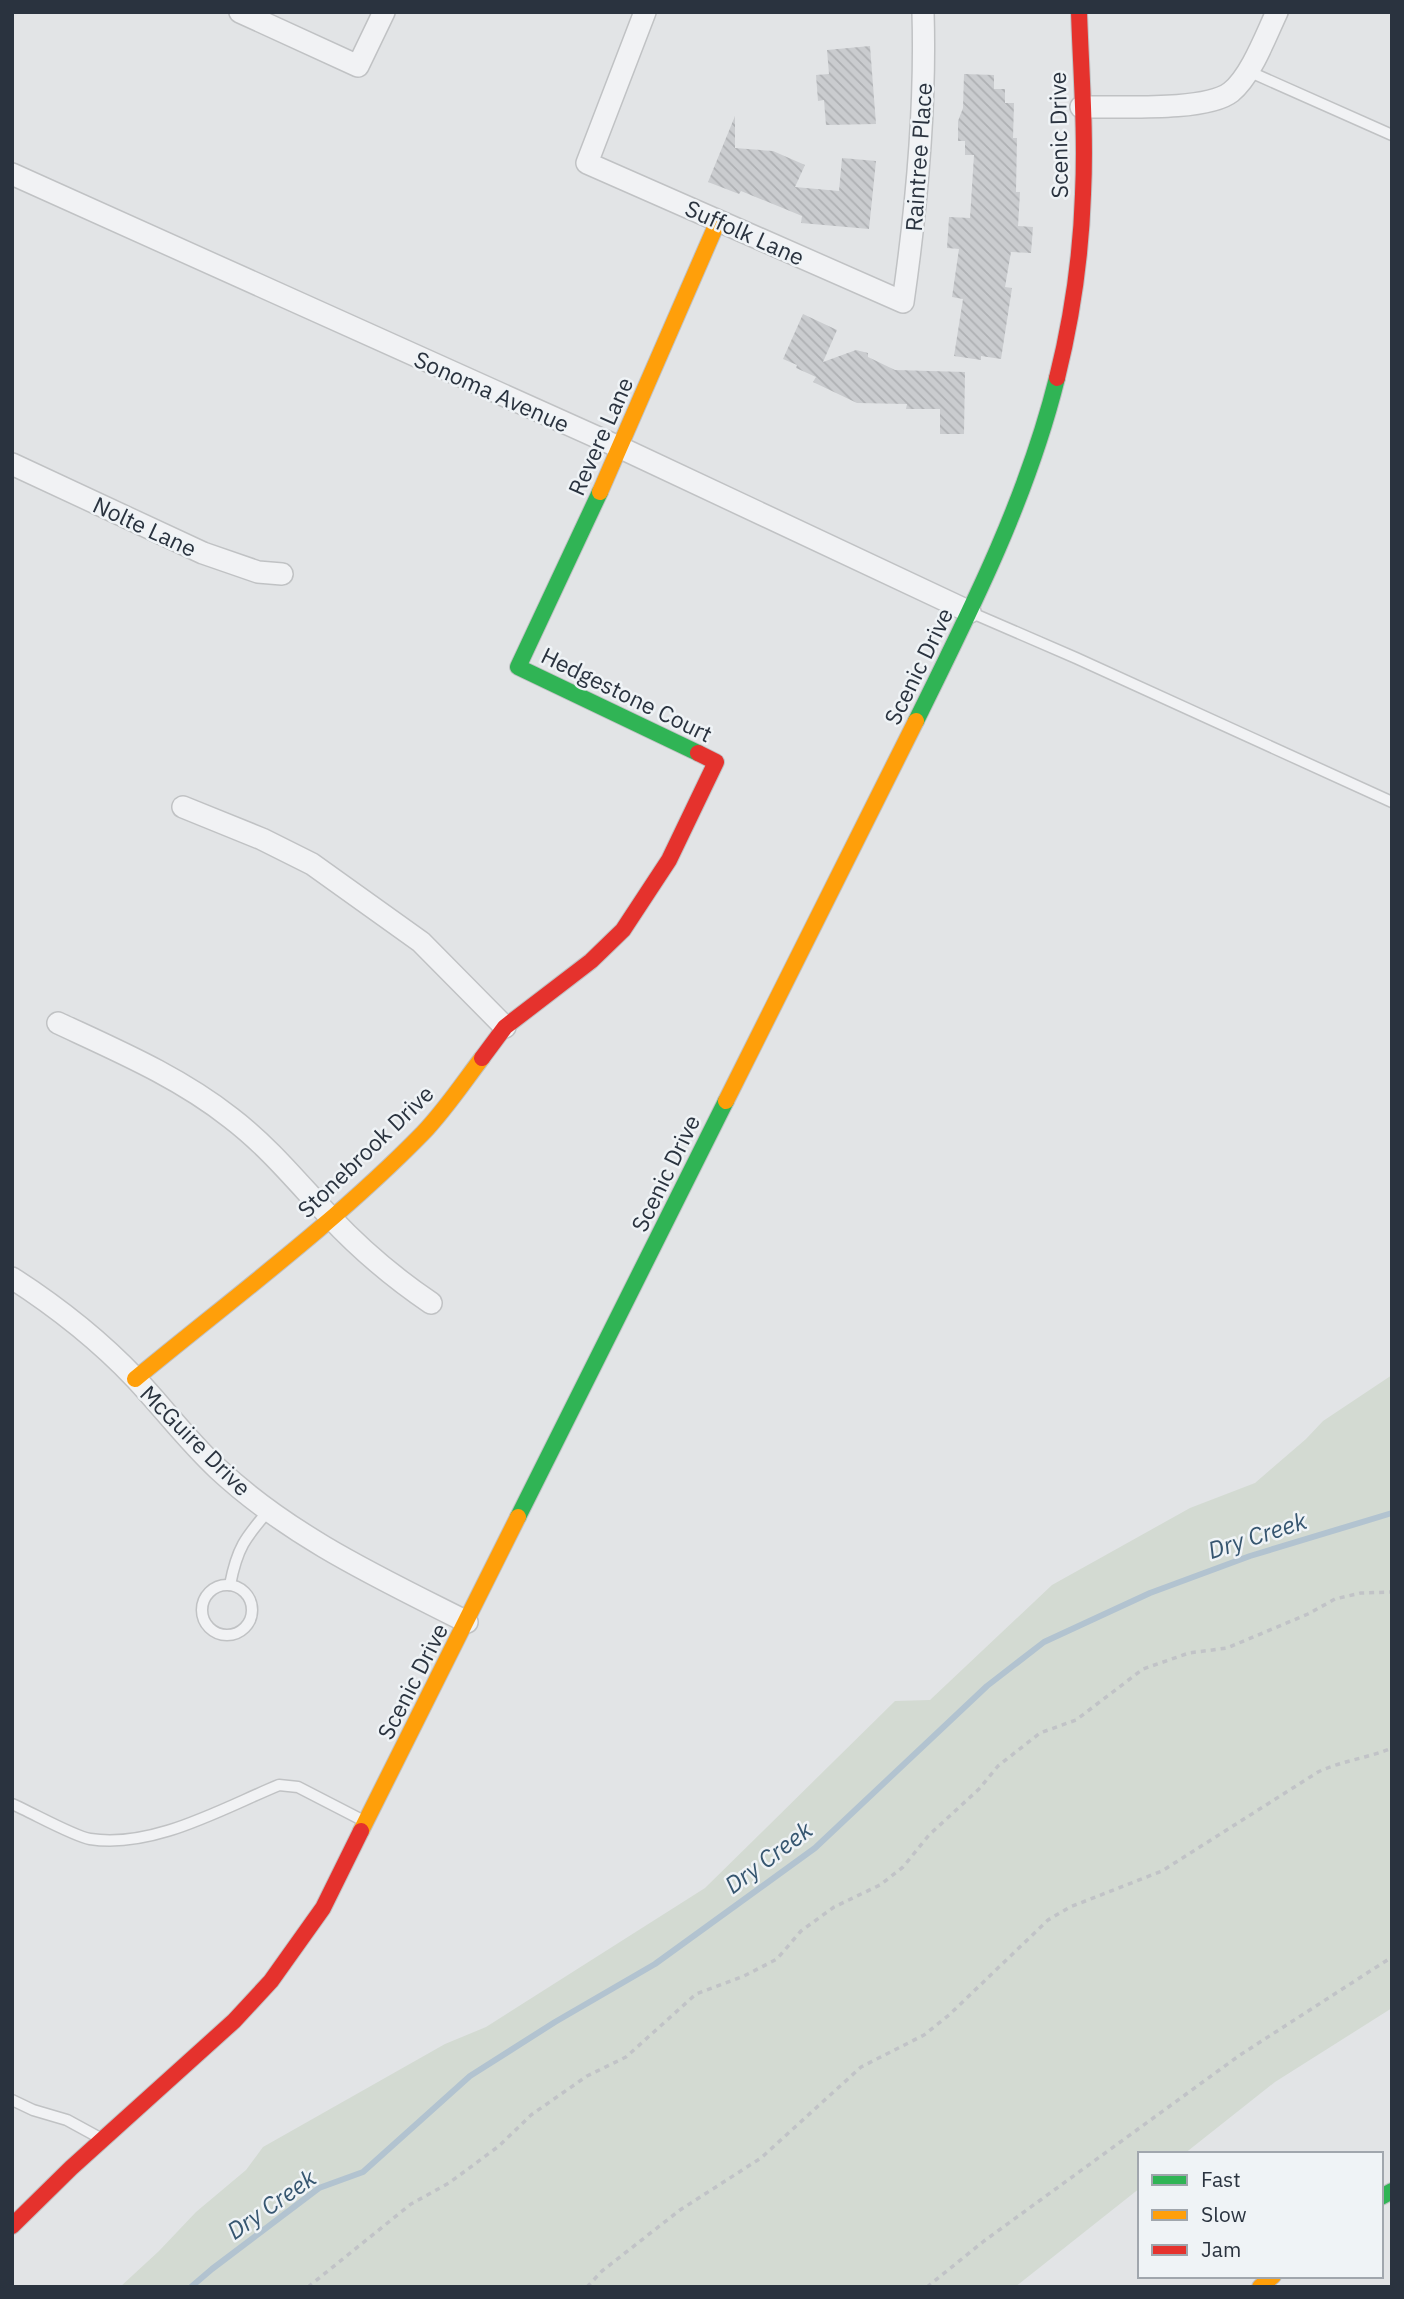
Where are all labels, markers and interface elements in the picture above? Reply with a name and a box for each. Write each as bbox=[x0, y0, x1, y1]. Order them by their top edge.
street label: Scenic Drive bbox=[1042, 71, 1074, 199]
street label: Raintree Place bbox=[898, 82, 938, 232]
street label: Suffolk Lane bbox=[681, 192, 809, 272]
street label: Sonoma Avenue bbox=[410, 343, 574, 439]
street label: Revere Lane bbox=[561, 372, 639, 500]
street label: Nolte Lane bbox=[88, 489, 202, 563]
street label: Scenic Drive bbox=[877, 603, 959, 729]
street label: Hedgestone Court bbox=[537, 640, 717, 748]
street label: Stonebrook Drive bbox=[290, 1078, 440, 1224]
street label: Scenic Drive bbox=[624, 1110, 706, 1236]
street label: McGuire Drive bbox=[134, 1378, 258, 1502]
water label: Dry Creek bbox=[1204, 1504, 1311, 1566]
street label: Scenic Drive bbox=[370, 1618, 454, 1744]
water label: Dry Creek bbox=[718, 1813, 819, 1900]
legend bbox=[1138, 2152, 1383, 2278]
water label: Dry Creek bbox=[220, 2161, 322, 2246]
text: Fast bbox=[1201, 2165, 1241, 2193]
text: Slow bbox=[1201, 2200, 1247, 2228]
text: Jam bbox=[1201, 2235, 1241, 2263]

